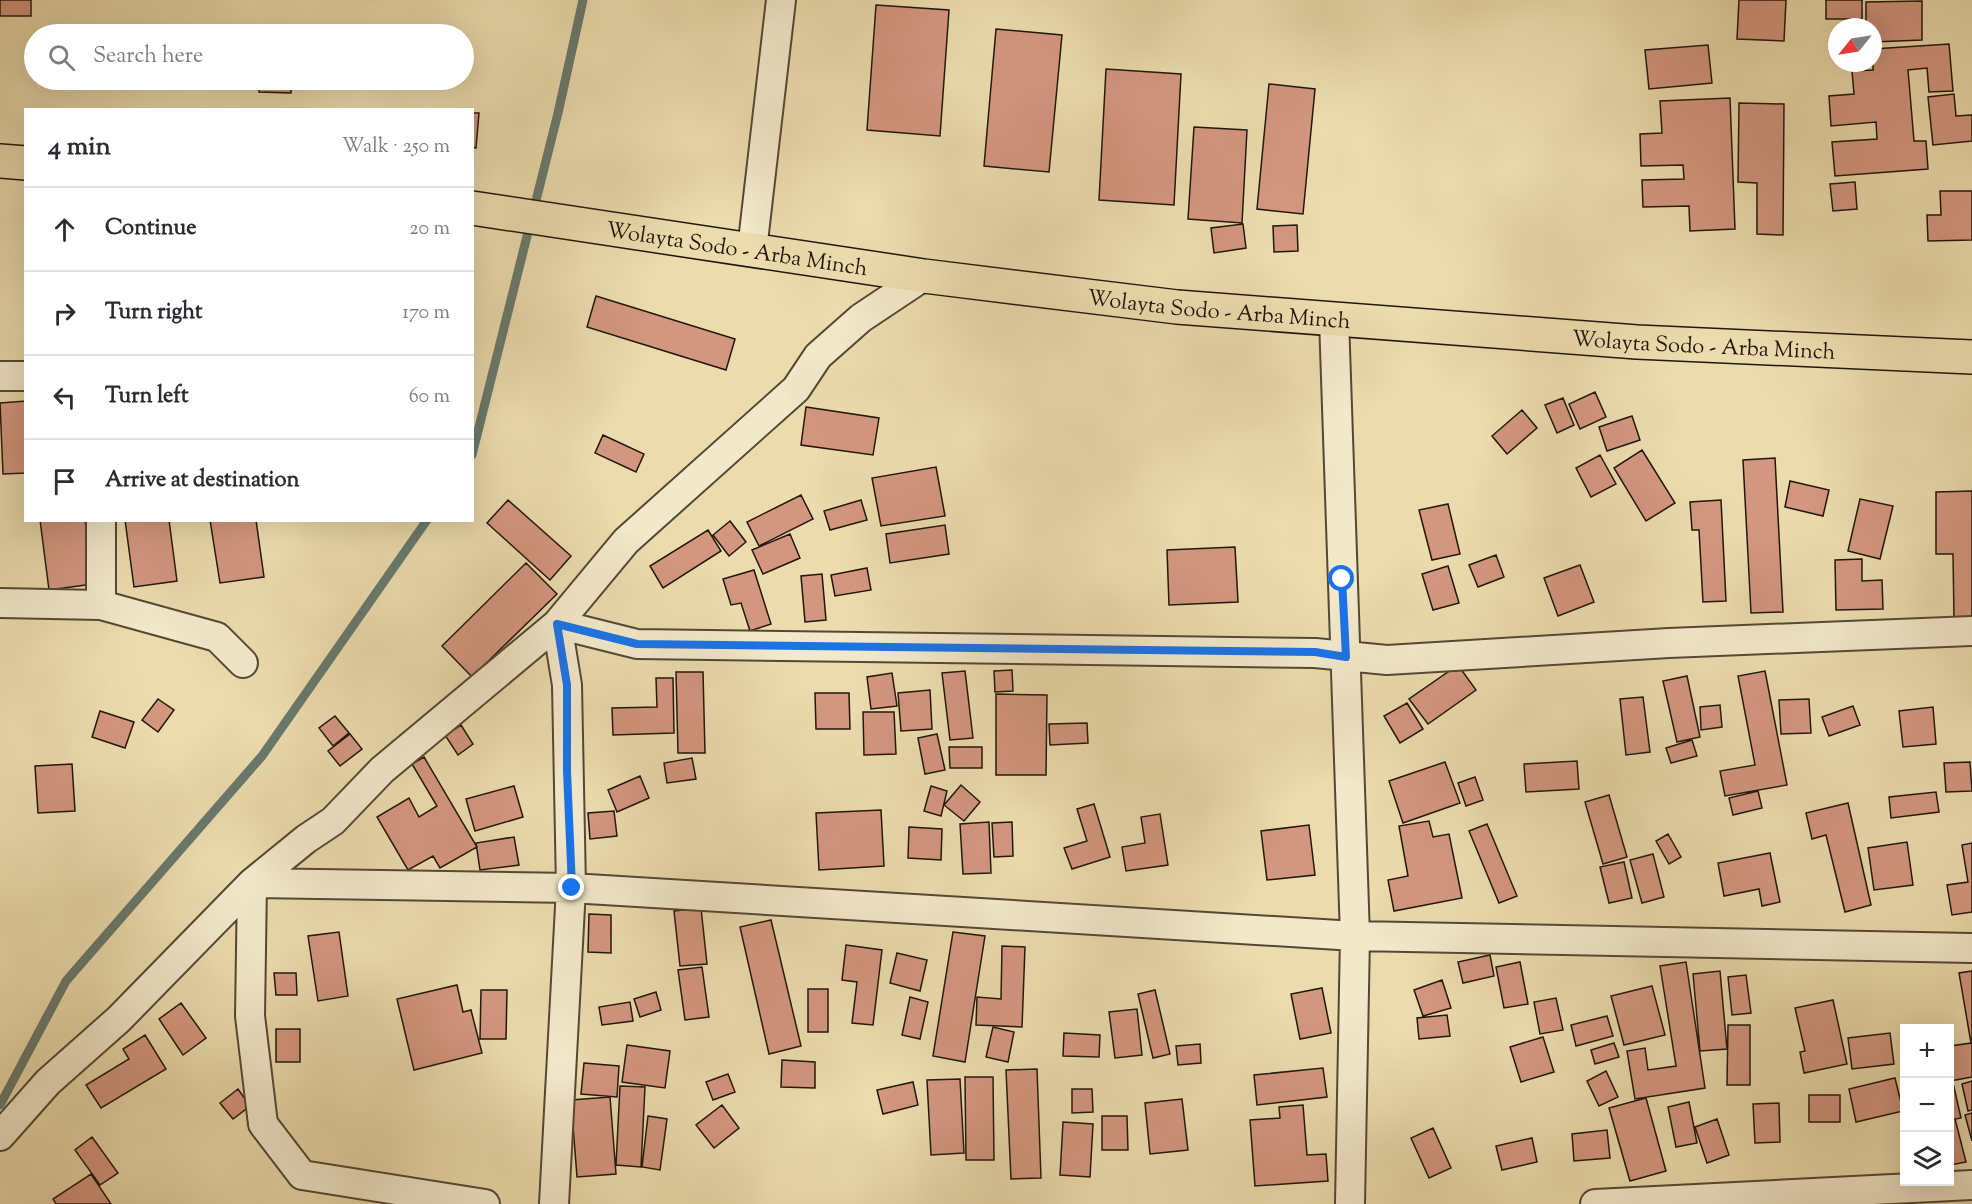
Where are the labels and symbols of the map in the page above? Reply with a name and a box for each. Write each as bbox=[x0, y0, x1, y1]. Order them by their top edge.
north arrow bbox=[1828, 18, 1882, 72]
street label: Wolayta Sodo - Arba Minch bbox=[604, 215, 870, 286]
street label: Wolayta Sodo - Arba Minch bbox=[1085, 283, 1352, 339]
street label: Wolayta Sodo - Arba Minch bbox=[1570, 324, 1836, 370]
route start bbox=[1328, 565, 1354, 591]
route end bbox=[558, 874, 584, 900]

